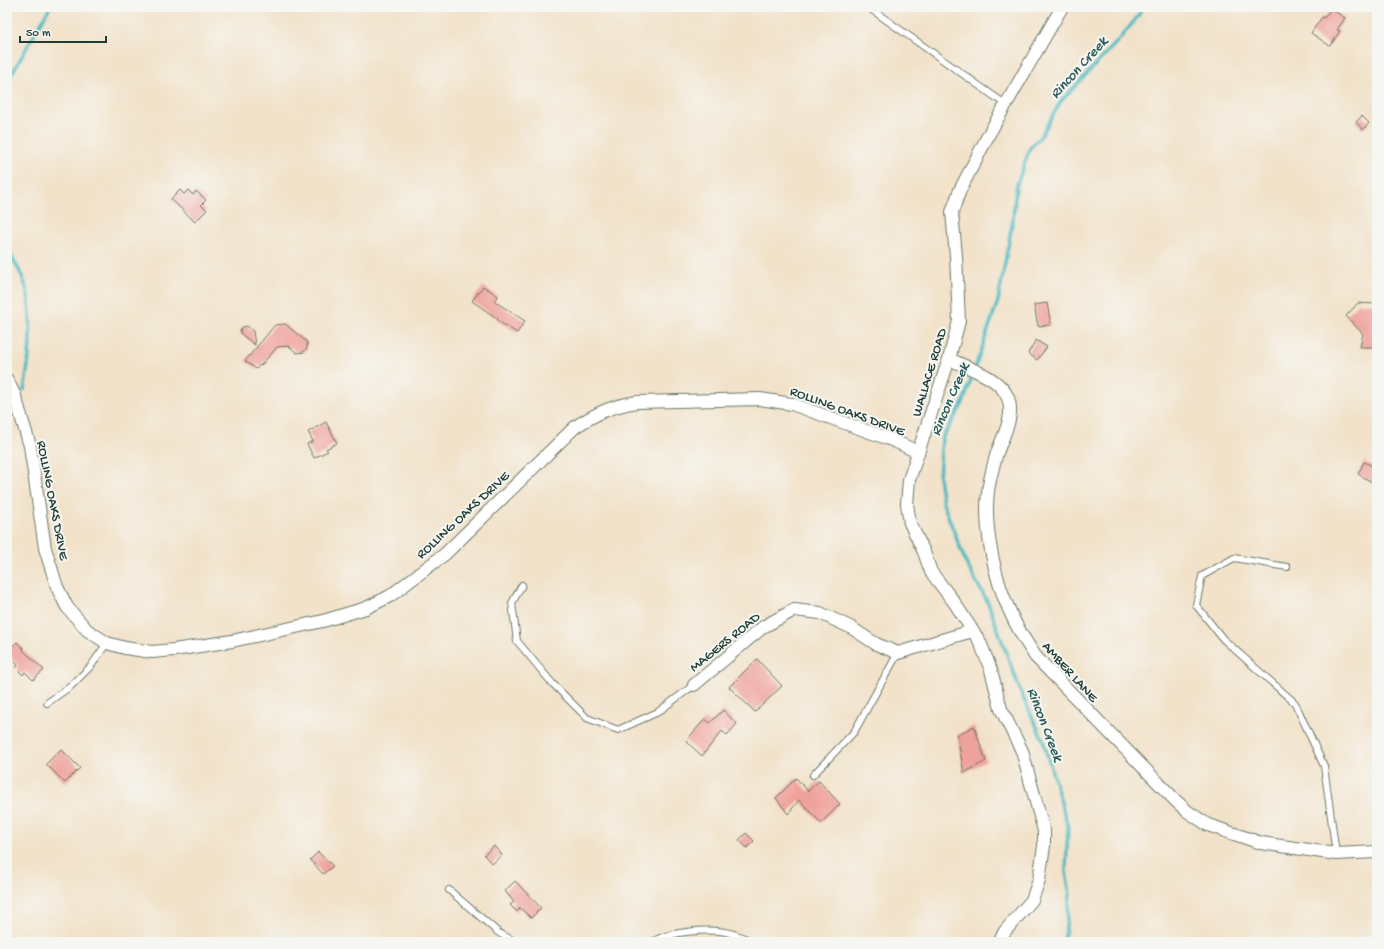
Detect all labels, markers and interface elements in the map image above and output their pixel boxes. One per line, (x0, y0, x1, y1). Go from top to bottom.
scale bar (20, 18, 106, 44)
text: 50 m (26, 27, 51, 41)
water label: Rincon Creek (1047, 33, 1113, 103)
street label: WALLACE ROAD (909, 326, 952, 419)
water label: Rincon Creek (927, 359, 975, 439)
street label: ROLLING OAKS DRIVE (787, 384, 908, 441)
street label: ROLLING OAKS DRIVE (32, 439, 72, 563)
street label: ROLLING OAKS DRIVE (414, 467, 515, 563)
street label: MAGERS ROAD (687, 609, 765, 677)
street label: AMBER LANE (1037, 639, 1102, 707)
water label: Rincon Creek (1022, 685, 1067, 765)

